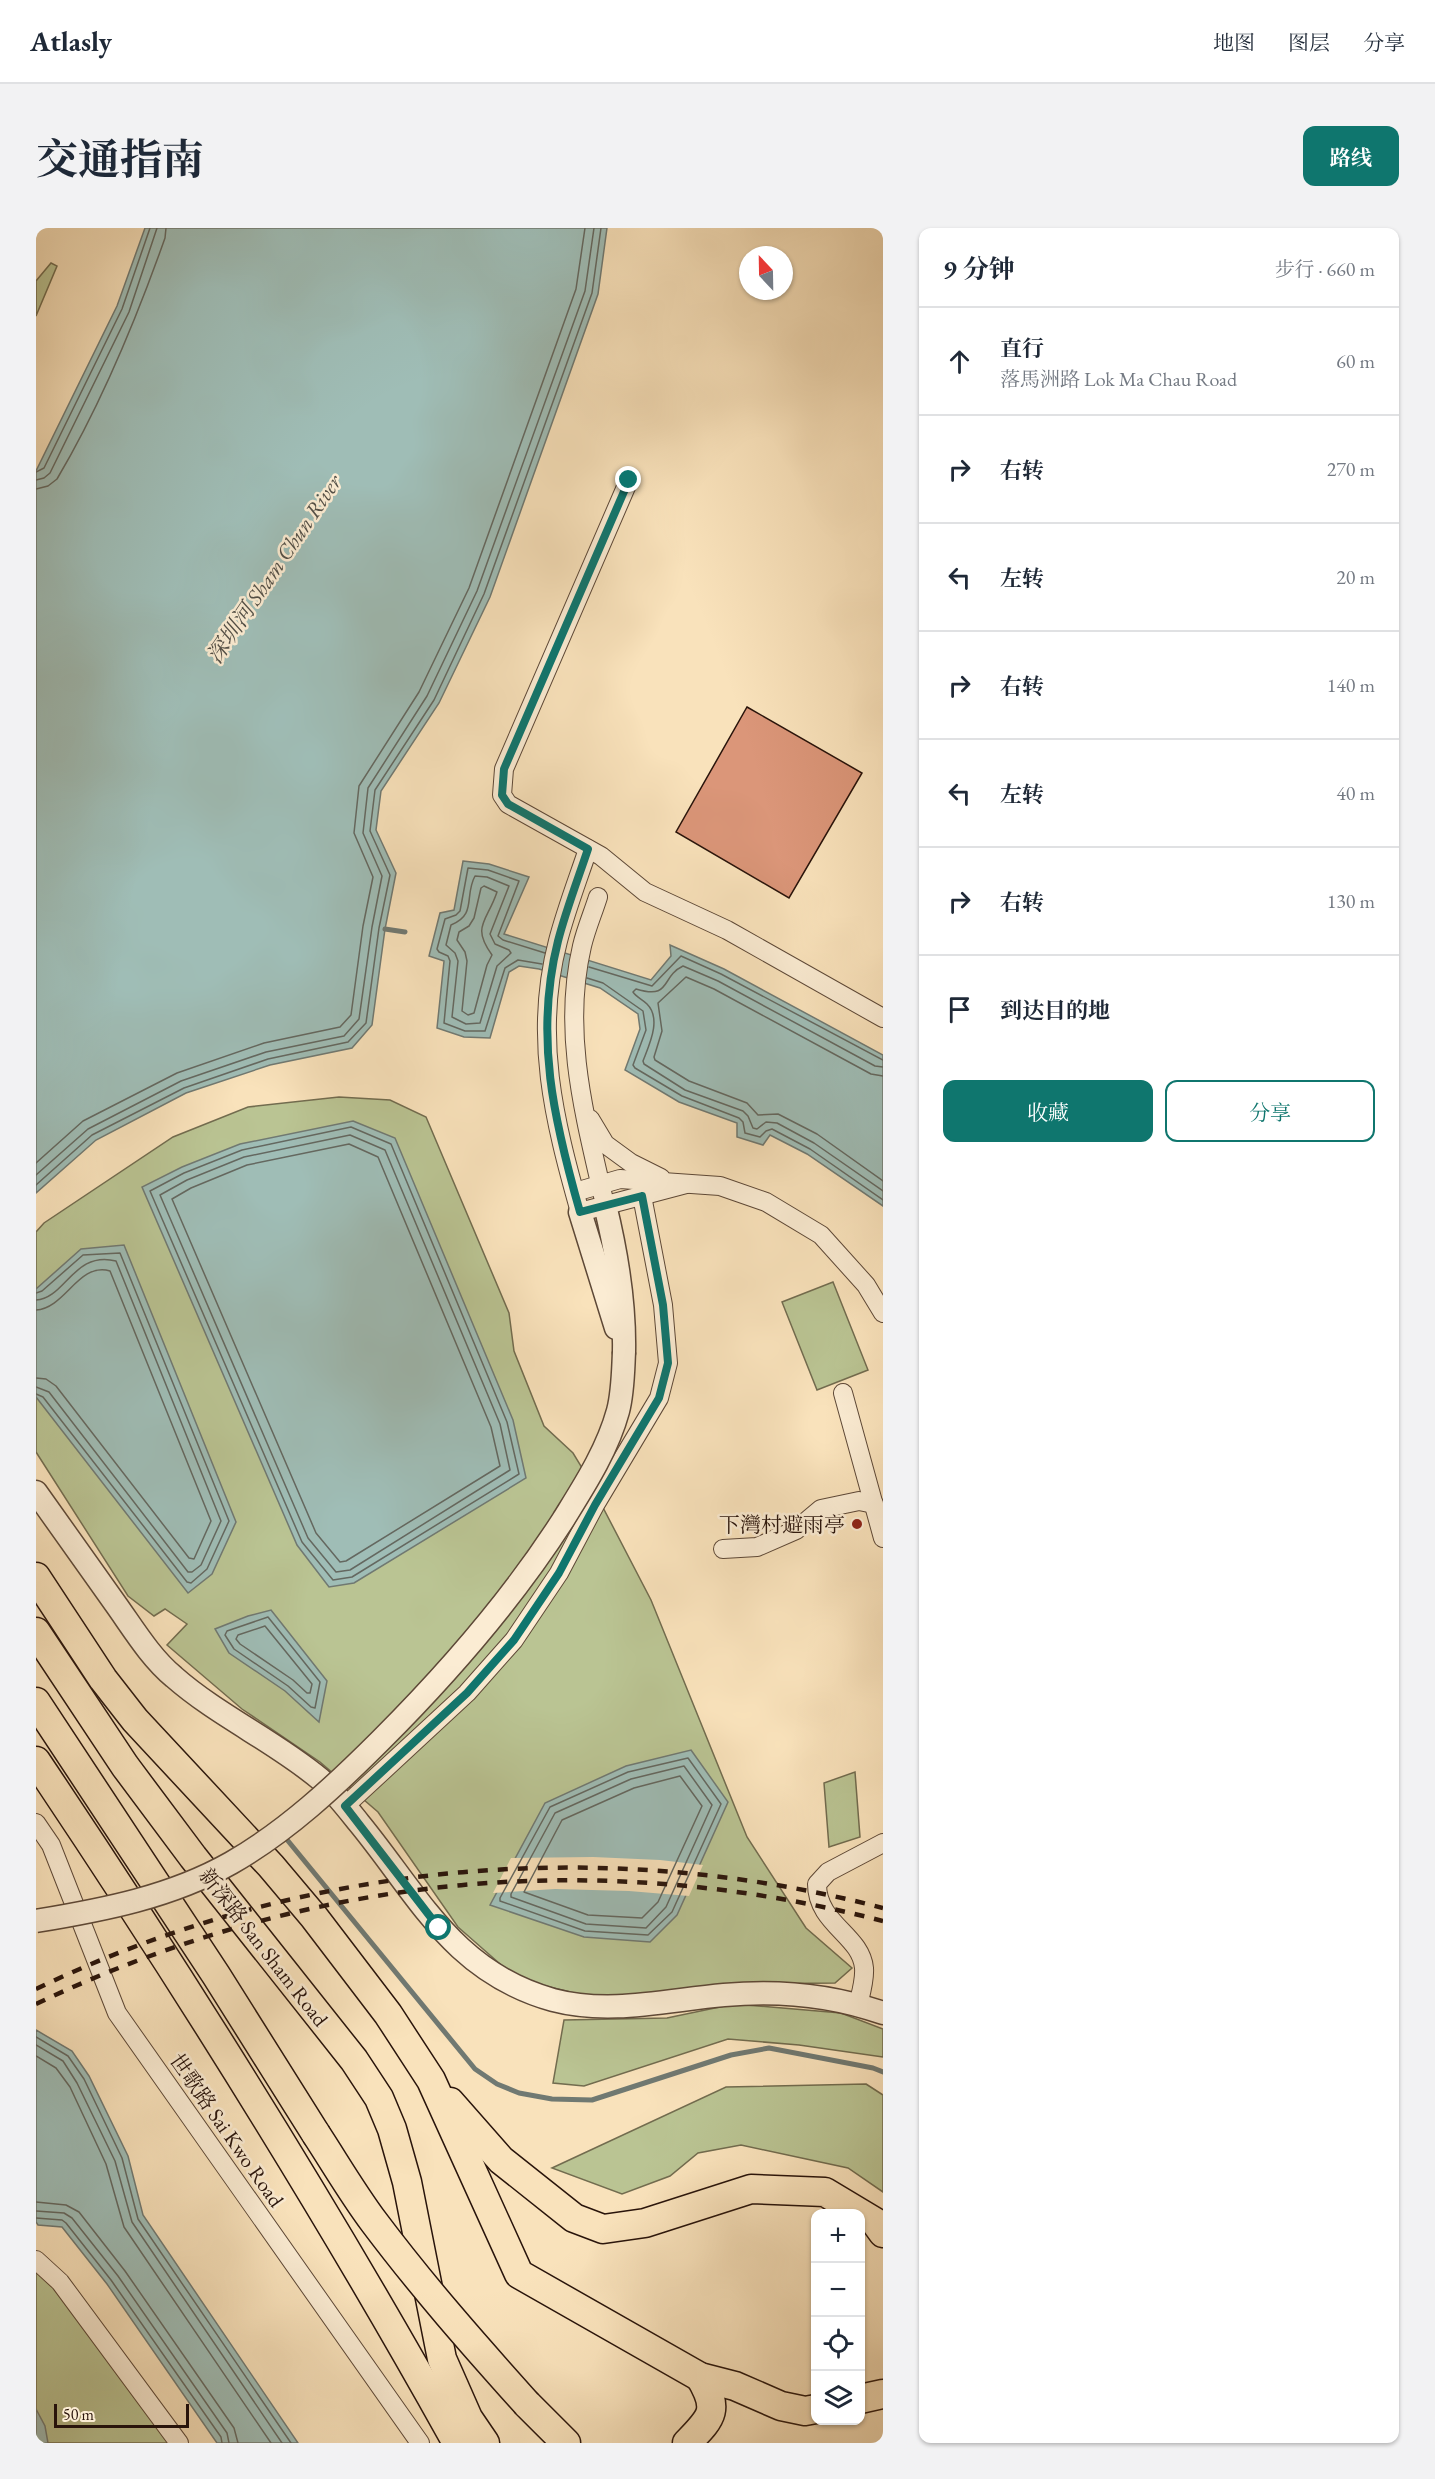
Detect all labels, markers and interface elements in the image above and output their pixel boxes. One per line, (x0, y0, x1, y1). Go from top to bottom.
text: Atlasly (30, 23, 112, 59)
text: 地图 (1213, 29, 1255, 56)
text: 图层 (1288, 29, 1330, 56)
text: 分享 (1363, 29, 1405, 56)
button: 路线 (1303, 126, 1399, 186)
text: 交通指南 (36, 132, 204, 187)
north arrow (739, 246, 793, 300)
text: 9 分钟 (943, 252, 1015, 286)
text: 步行 · 660 m (1275, 256, 1375, 282)
text: 直行 (1000, 334, 1044, 363)
icon: ahead (943, 345, 976, 378)
text: 60 m (1336, 348, 1375, 374)
text: 落馬洲路 Lok Ma Chau Road (1000, 366, 1237, 392)
icon: right (943, 453, 976, 486)
text: 右转 (1000, 456, 1044, 485)
text: 270 m (1327, 456, 1375, 482)
route end (615, 466, 641, 492)
water label: 深圳河 Sham Chun River (200, 468, 349, 669)
icon: left (943, 561, 976, 594)
text: 左转 (1000, 564, 1044, 593)
text: 20 m (1336, 564, 1375, 590)
icon: right (943, 669, 976, 702)
text: 右转 (1000, 672, 1044, 701)
text: 140 m (1327, 672, 1375, 698)
icon: left (943, 777, 976, 810)
text: 左转 (1000, 780, 1044, 809)
text: 40 m (1336, 780, 1375, 806)
icon: right (943, 885, 976, 918)
text: 右转 (1000, 888, 1044, 917)
text: 130 m (1327, 888, 1375, 914)
icon: arrive (943, 993, 976, 1026)
text: 到达目的地 (1000, 996, 1110, 1025)
button: 收藏 (943, 1080, 1153, 1142)
button: 分享 (1165, 1080, 1375, 1142)
place label: 下灣村避雨亭 (719, 1511, 845, 1538)
marker: 下灣村避雨亭 (850, 1517, 864, 1531)
street label: 新深路 San Sham Road (194, 1862, 335, 2032)
route start (425, 1914, 451, 1940)
street label: 世歌路 Sai Kwo Road (164, 2048, 290, 2212)
map controls (811, 2209, 865, 2425)
button: + (811, 2209, 865, 2263)
button: − (811, 2263, 865, 2317)
button: locate (811, 2317, 865, 2371)
button: layers (811, 2371, 865, 2425)
scale bar (54, 2401, 189, 2428)
text: 50 m (63, 2404, 94, 2425)

